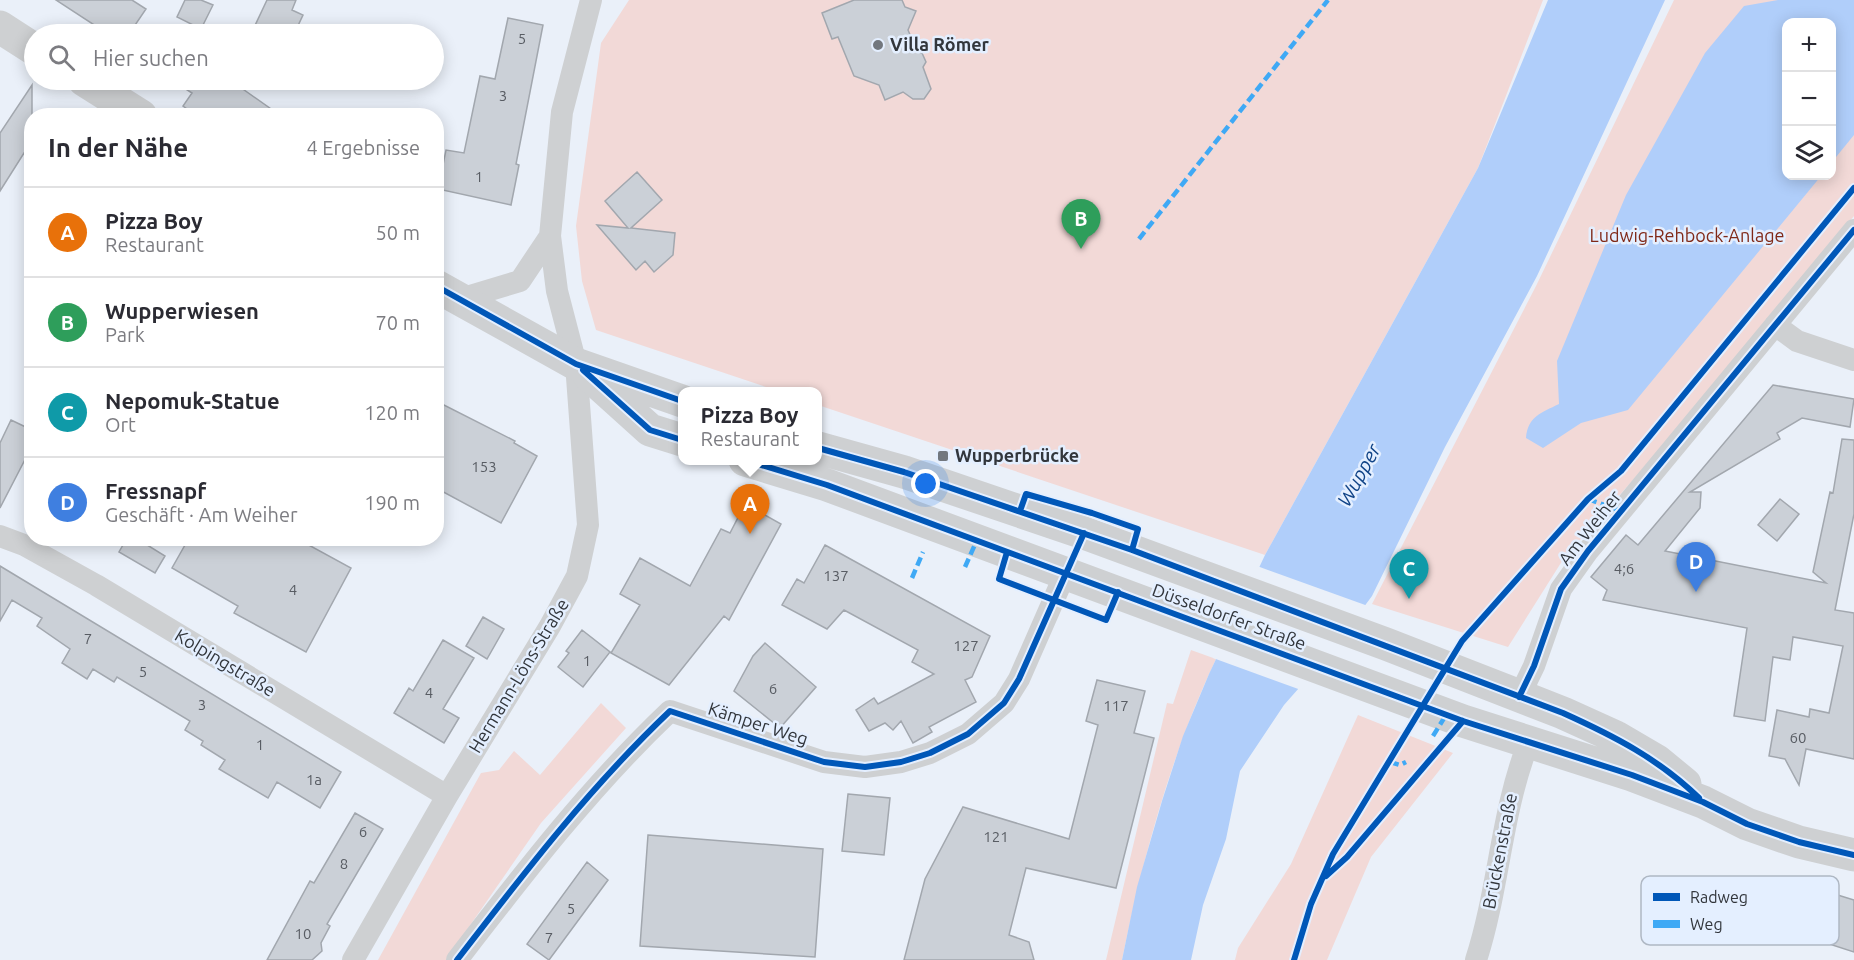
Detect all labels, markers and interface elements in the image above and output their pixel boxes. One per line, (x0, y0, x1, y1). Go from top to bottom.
map controls (1782, 18, 1836, 180)
button: + (1782, 18, 1836, 72)
search box (24, 24, 444, 90)
house number: 5 (518, 30, 526, 47)
place label: Villa Römer (890, 34, 990, 54)
marker: Villa Römer (871, 38, 885, 52)
icon: search (45, 41, 78, 74)
text: Hier suchen (93, 45, 209, 70)
button: − (1782, 72, 1836, 126)
house number: 3 (499, 87, 507, 104)
button: layers (1782, 126, 1836, 180)
text: In der Nähe (48, 133, 188, 162)
text: 4 Ergebnisse (306, 136, 420, 159)
house number: 1 (475, 168, 483, 185)
pin: B (1062, 200, 1100, 249)
text: Pizza Boy (105, 208, 203, 233)
text: A (60, 221, 75, 244)
text: 50 m (376, 221, 420, 244)
park label: Ludwig-Rehbock-Anlage (1590, 225, 1784, 245)
text: Restaurant (105, 233, 204, 256)
text: Wupperwiesen (105, 298, 259, 323)
text: B (61, 311, 74, 334)
text: 70 m (376, 311, 420, 334)
text: Park (105, 323, 145, 346)
popup (678, 387, 822, 465)
text: Nepomuk-Statue (105, 388, 280, 413)
text: C (61, 401, 74, 424)
text: 120 m (364, 401, 420, 424)
text: Pizza Boy (701, 402, 798, 427)
text: Ort (105, 413, 136, 436)
text: Restaurant (701, 427, 799, 450)
water label: Wupper (1332, 438, 1386, 510)
place label: Wupperbrücke (955, 445, 1079, 465)
marker: Wupperbrücke (936, 449, 950, 463)
house number: 153 (471, 458, 497, 475)
your location (911, 469, 940, 498)
text: Fressnapf (105, 478, 206, 503)
pin: A (730, 484, 770, 534)
street label: Am Weiher (1554, 486, 1625, 569)
text: D (60, 491, 75, 514)
text: 190 m (364, 491, 420, 514)
text: Geschäft · Am Weiher (105, 503, 298, 526)
pin: D (1676, 542, 1716, 592)
pin: C (1390, 550, 1428, 599)
house number: 4;6 (1614, 560, 1634, 577)
house number: 137 (823, 567, 849, 584)
street label: Düsseldorfer Straße (1150, 579, 1309, 653)
house number: 4 (289, 581, 297, 598)
street label: Hermann-Löns-Straße (464, 595, 572, 756)
street label: Kolpingstraße (172, 624, 279, 700)
house number: 7 (84, 630, 92, 647)
house number: 127 (953, 637, 979, 654)
house number: 1 (583, 652, 591, 669)
house number: 5 (139, 663, 147, 680)
house number: 6 (769, 680, 777, 697)
house number: 4 (425, 684, 433, 701)
house number: 3 (198, 696, 206, 713)
street label: Kämper Weg (706, 697, 811, 749)
house number: 117 (1103, 697, 1129, 714)
house number: 60 (1790, 729, 1806, 746)
house number: 1 (256, 736, 264, 753)
house number: 1a (306, 771, 322, 788)
street label: Brückenstraße (1478, 791, 1520, 910)
house number: 6 (359, 823, 367, 840)
house number: 121 (983, 828, 1009, 845)
house number: 8 (340, 855, 348, 872)
legend (1641, 876, 1839, 945)
text: Radweg (1690, 888, 1748, 906)
house number: 5 (567, 900, 575, 917)
text: Weg (1690, 915, 1723, 933)
house number: 10 (295, 925, 311, 942)
house number: 7 (545, 929, 553, 946)

